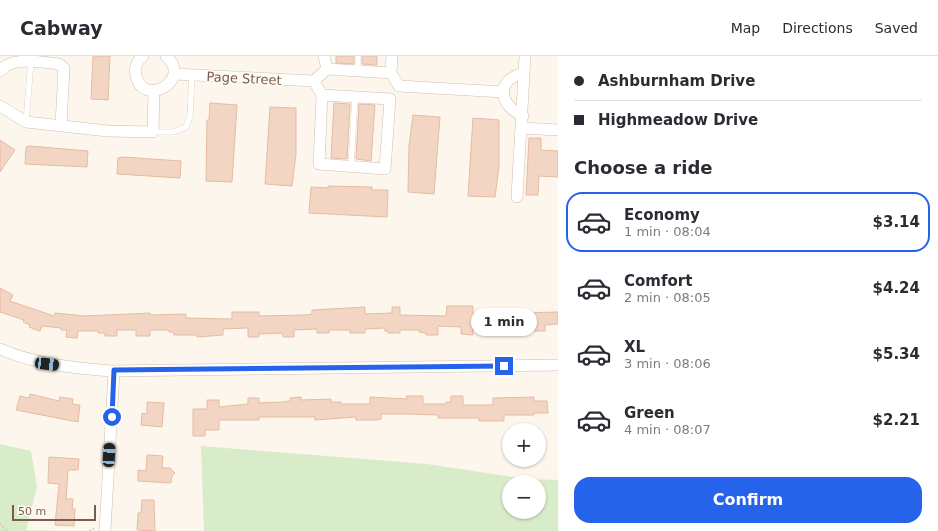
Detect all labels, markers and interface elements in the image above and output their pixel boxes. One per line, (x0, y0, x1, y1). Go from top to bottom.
text: Cabway (20, 17, 103, 39)
text: Map (731, 20, 760, 36)
text: Directions (782, 20, 853, 36)
text: Saved (875, 20, 918, 36)
street label: Page Street (206, 69, 282, 88)
text: Ashburnham Drive (598, 72, 755, 90)
text: Highmeadow Drive (598, 111, 758, 129)
text: Choose a ride (574, 157, 713, 178)
icon: car (576, 204, 612, 240)
text: Economy (624, 206, 700, 224)
text: $3.14 (873, 213, 920, 231)
text: 1 min · 08:04 (624, 224, 711, 239)
icon: car (576, 270, 612, 306)
text: Comfort (624, 272, 692, 290)
text: $4.24 (873, 279, 920, 297)
text: 2 min · 08:05 (624, 290, 711, 305)
callout: 1 min (471, 308, 537, 336)
text: 1 min (484, 314, 524, 329)
icon: car (576, 336, 612, 372)
text: XL (624, 338, 645, 356)
text: $5.34 (873, 345, 920, 363)
text: 3 min · 08:06 (624, 356, 711, 371)
car (34, 357, 60, 371)
route end (495, 357, 513, 375)
icon: car (576, 402, 612, 438)
text: Green (624, 404, 675, 422)
route start (103, 408, 121, 426)
text: $2.21 (873, 411, 920, 429)
text: 4 min · 08:07 (624, 422, 711, 437)
map controls (502, 423, 546, 519)
button: + (502, 423, 546, 467)
car (102, 443, 116, 467)
button: − (502, 475, 546, 519)
button: Confirm (574, 477, 922, 523)
scale bar (12, 503, 96, 522)
text: 50 m (18, 505, 46, 518)

